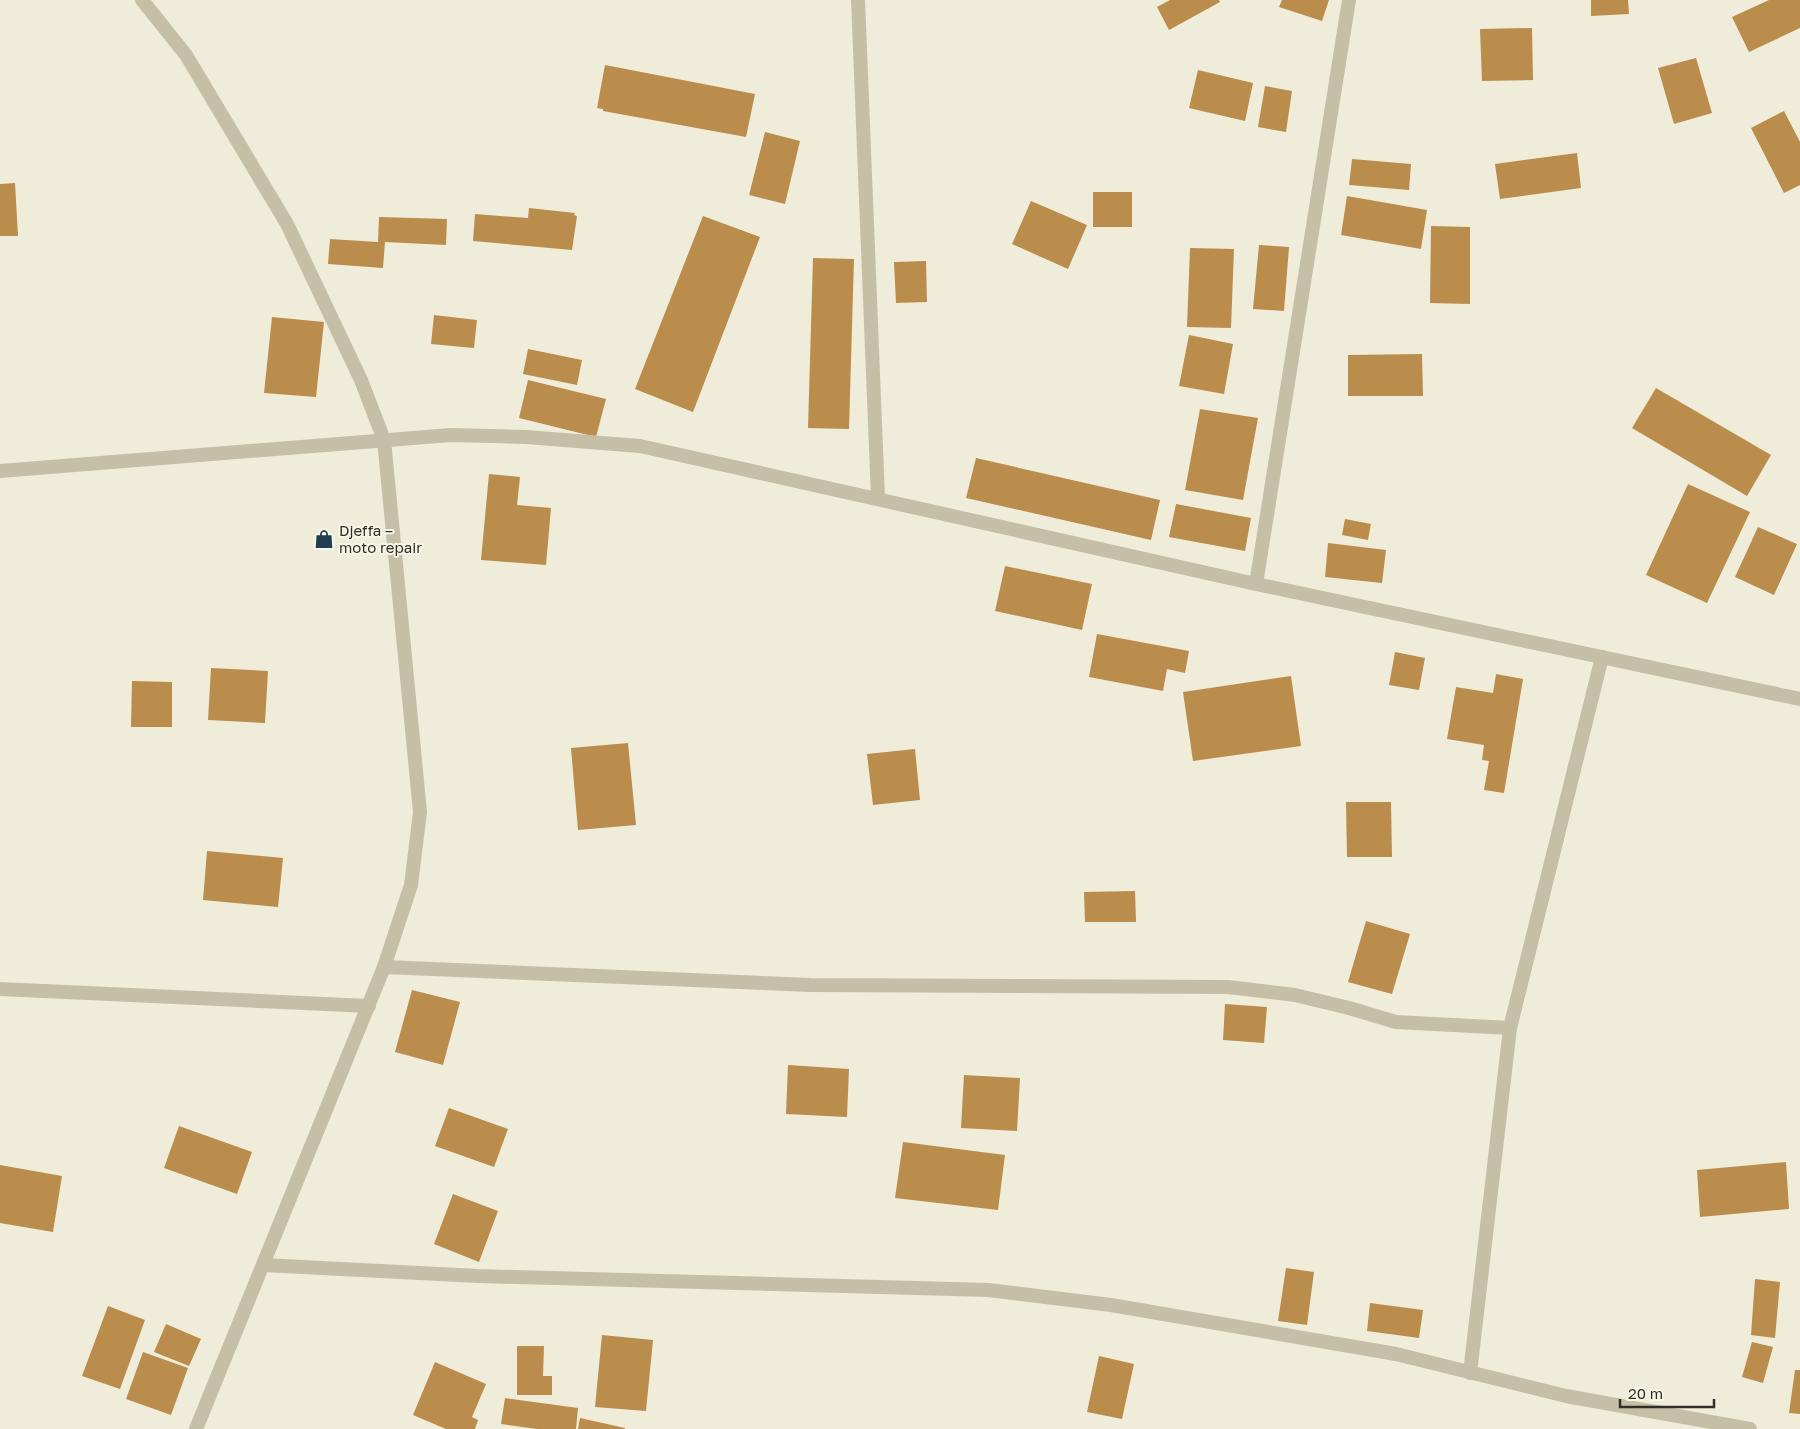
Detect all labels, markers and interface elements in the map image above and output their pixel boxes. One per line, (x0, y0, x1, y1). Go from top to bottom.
place label: Djeffa – moto repair (339, 521, 422, 556)
shop icon: Djeffa – moto repair (313, 528, 335, 550)
scale bar (1620, 1376, 1714, 1408)
text: 20 m (1628, 1384, 1663, 1402)

